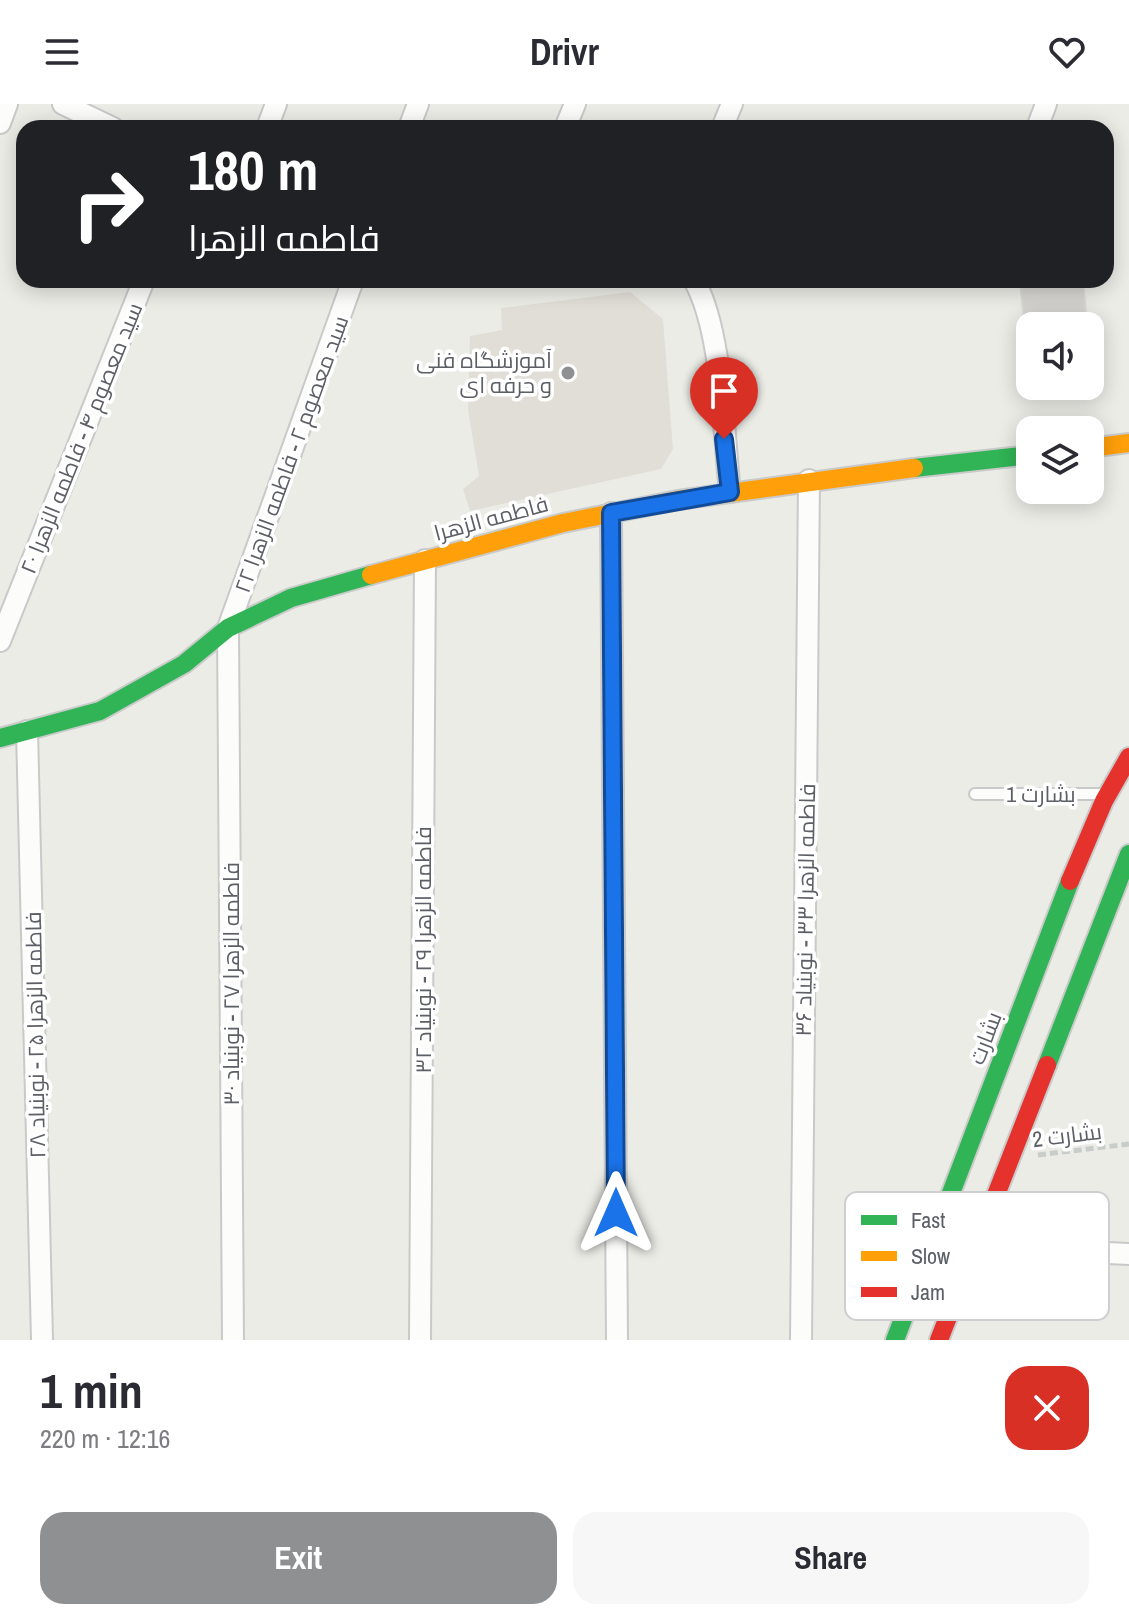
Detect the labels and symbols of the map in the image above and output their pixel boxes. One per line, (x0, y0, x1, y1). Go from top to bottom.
street label: سید معصوم ۴ - فاطمه الزهرا ۲۰ (13, 298, 150, 578)
street label: سید معصوم ۲ - فاطمه الزهرا ۲۲ (227, 311, 356, 597)
place label: آموزشگاه فنی و حرفه ای (416, 345, 552, 400)
pin (690, 357, 758, 439)
marker: آموزشگاه فنی و حرفه ای (559, 364, 577, 382)
street label: فاطمه الزهرا (430, 488, 552, 548)
street label: بشارت 1 (1006, 779, 1076, 809)
street label: فاطمه الزهرا ۳۳ - نوبنیاد ۳۶ (788, 783, 822, 1037)
street label: فاطمه الزهرا ۲۹ - نوبنیاد ۳۲ (408, 826, 438, 1074)
street label: فاطمه الزهرا ۲۷ - نوبنیاد ۳۰ (216, 862, 246, 1106)
street label: فاطمه الزهرا ۲۵ - نوبنیاد ۲۸ (18, 911, 52, 1159)
street label: بشارت (961, 1007, 1009, 1069)
street label: بشارت 2 (1031, 1116, 1103, 1154)
position arrow (574, 1171, 658, 1255)
legend (845, 1192, 1109, 1320)
text: Fast (911, 1205, 945, 1235)
text: Slow (911, 1241, 950, 1271)
text: Jam (911, 1277, 945, 1307)

